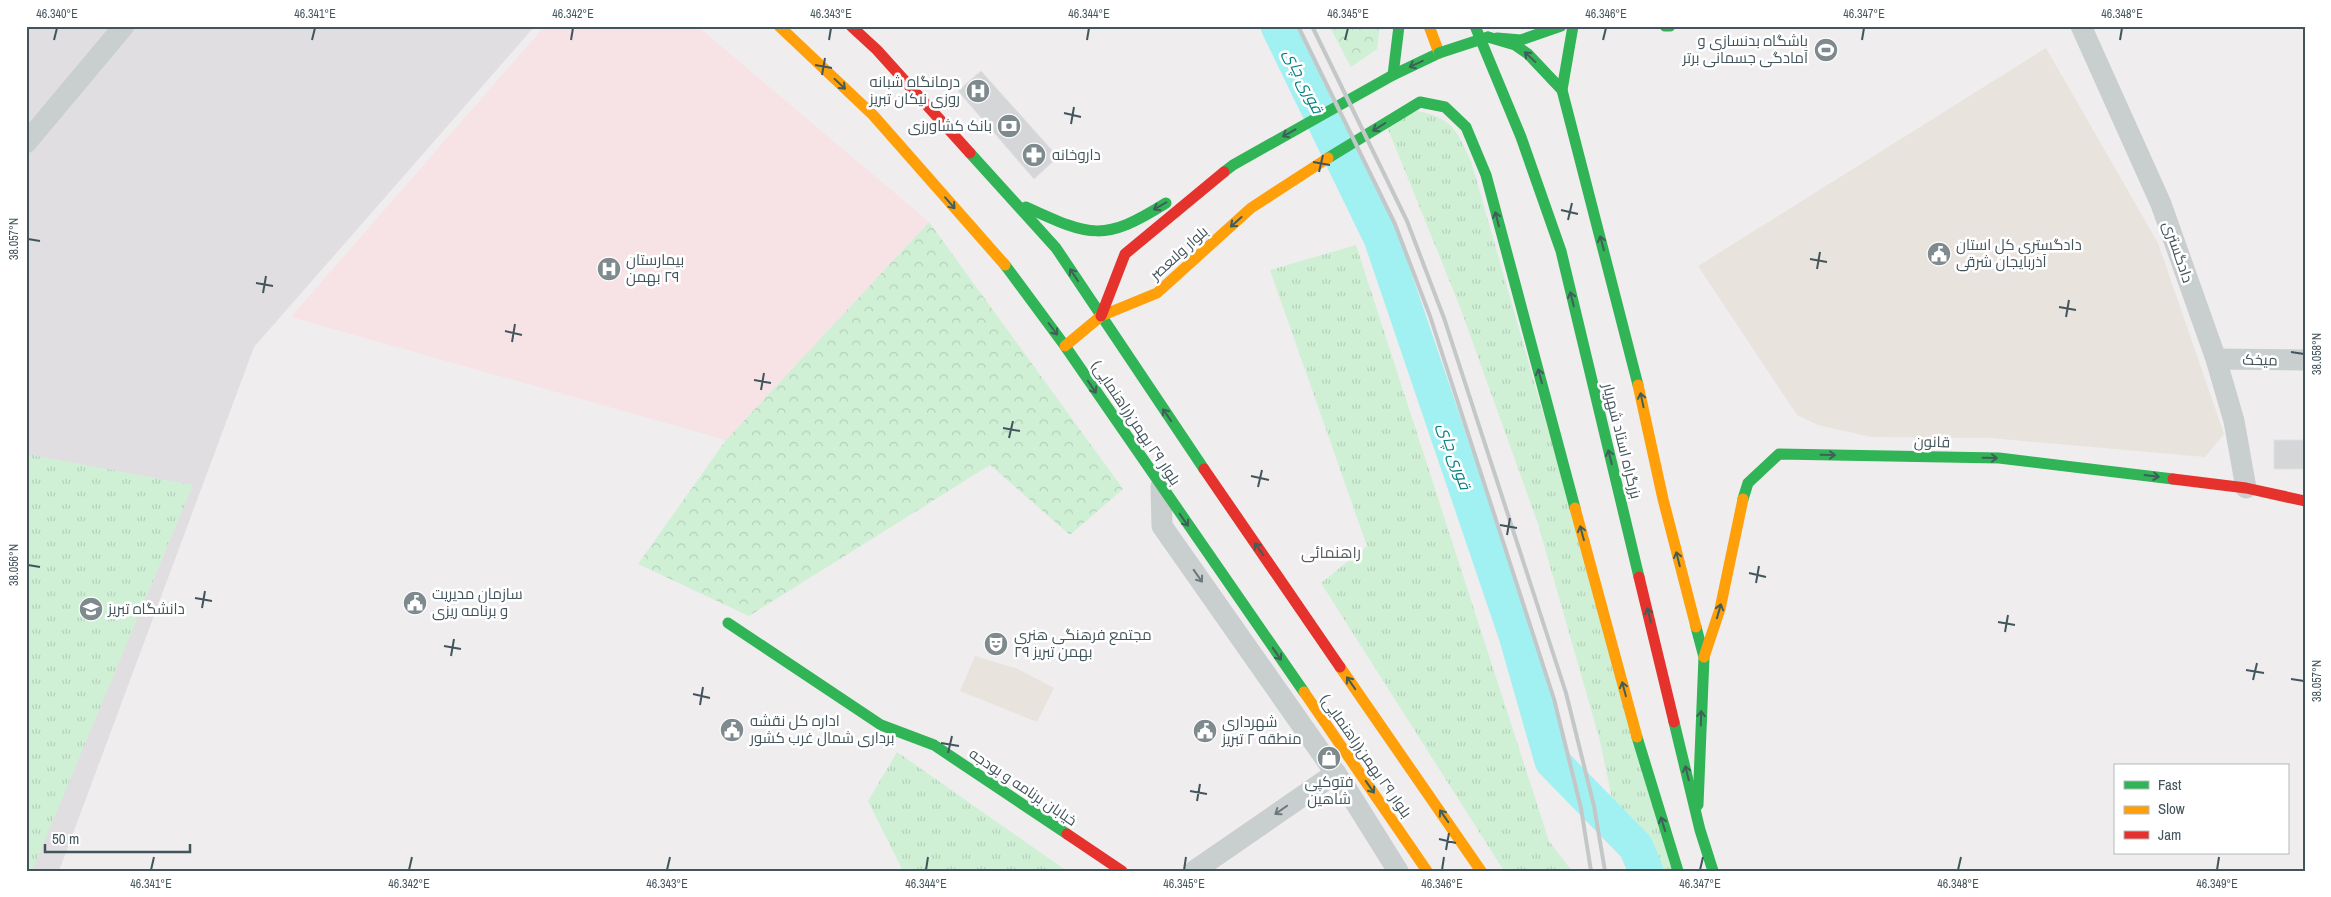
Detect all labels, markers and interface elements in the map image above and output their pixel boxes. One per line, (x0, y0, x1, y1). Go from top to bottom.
text: 46.340°E (36, 6, 78, 22)
text: 46.341°E (294, 6, 336, 22)
text: 46.342°E (552, 6, 594, 22)
text: 46.343°E (810, 6, 852, 22)
text: 46.344°E (1068, 6, 1110, 22)
text: 46.345°E (1327, 6, 1369, 22)
text: 46.346°E (1585, 6, 1627, 22)
text: 46.347°E (1843, 6, 1885, 22)
text: 46.348°E (2101, 6, 2143, 22)
place label: باشگاه بدنسازی و آمادگی جسمانی برتر (1681, 30, 1808, 68)
sports icon: باشگاه بدنسازی و آمادگی جسمانی برتر (1813, 37, 1839, 63)
water label: قوری چای (1279, 45, 1330, 118)
one-way arrow (1523, 51, 1536, 63)
one-way arrow (1409, 59, 1424, 69)
place label: درمانگاه شبانه روزی نیکان تبریز (869, 71, 960, 109)
one-way arrow (834, 78, 846, 90)
hospital icon: درمانگاه شبانه روزی نیکان تبریز (965, 78, 991, 104)
bank icon: بانک کشاورزی (996, 113, 1022, 139)
place label: بانک کشاورزی (908, 115, 992, 136)
one-way arrow (1372, 123, 1386, 133)
one-way arrow (1283, 128, 1297, 138)
pharmacy icon: داروخانه (1021, 142, 1047, 168)
place label: داروخانه (1052, 144, 1101, 165)
one-way arrow (945, 197, 956, 210)
one-way arrow (1153, 202, 1168, 212)
one-way arrow (1492, 211, 1502, 227)
one-way arrow (1229, 217, 1242, 228)
text: 38.057°N (6, 218, 22, 260)
street label: دادگستری (2158, 218, 2199, 285)
street label: بلوار ولىعصر (1144, 221, 1212, 285)
place label: دادگستری کل استان آذربایجان شرقی (1956, 234, 2082, 272)
one-way arrow (1597, 235, 1607, 251)
public building icon: دادگستری کل استان آذربایجان شرقی (1926, 241, 1952, 267)
place label: بیمارستان ٢٩ بهمن (626, 249, 684, 287)
hospital icon: بیمارستان ٢٩ بهمن (596, 256, 622, 282)
one-way arrow (1069, 268, 1079, 282)
one-way arrow (1567, 292, 1577, 308)
one-way arrow (1047, 322, 1058, 335)
text: 38.058°N (2309, 333, 2325, 375)
street label: میخک (2242, 349, 2278, 370)
street label: بلوار ٢٩ بهمن(راهنمایی) (1087, 356, 1186, 489)
one-way arrow (1534, 368, 1544, 384)
one-way arrow (1087, 379, 1097, 393)
street label: بزرگراه استاد شهریار (1598, 380, 1647, 501)
one-way arrow (1636, 393, 1646, 409)
one-way arrow (1161, 408, 1172, 422)
water label: قوری چای (1433, 420, 1477, 493)
street label: قانون (1914, 431, 1950, 452)
one-way arrow (1605, 450, 1615, 466)
one-way arrow (1820, 450, 1836, 460)
one-way arrow (1982, 453, 1998, 463)
one-way arrow (2144, 471, 2160, 481)
one-way arrow (1179, 513, 1189, 527)
one-way arrow (1577, 525, 1586, 541)
district label: راهنمائی (1301, 541, 1361, 563)
one-way arrow (1254, 542, 1264, 556)
text: 38.056°N (6, 544, 22, 586)
one-way arrow (1673, 551, 1682, 567)
one-way arrow (1193, 569, 1203, 583)
place label: سازمان مدیریت و برنامه ریزی (432, 583, 523, 621)
public building icon: سازمان مدیریت و برنامه ریزی (402, 590, 428, 616)
school or university icon: دانشگاه تبریز (78, 596, 104, 622)
place label: دانشگاه تبریز (107, 598, 185, 619)
one-way arrow (1714, 604, 1724, 620)
one-way arrow (1643, 608, 1653, 624)
place label: مجتمع فرهنگی هنری ۲۹ بهمن تبریز (1014, 624, 1152, 662)
theatre icon: مجتمع فرهنگی هنری ۲۹ بهمن تبریز (983, 631, 1009, 657)
one-way arrow (1272, 647, 1282, 661)
text: 38.057°N (2309, 660, 2325, 702)
one-way arrow (1346, 676, 1356, 690)
one-way arrow (1619, 682, 1628, 698)
street label: بلوار ٢٩ بهمن(راهنمایی) (1316, 690, 1417, 822)
place label: اداره کل نقشه برداری شمال غرب کشور (749, 710, 895, 748)
one-way arrow (1697, 710, 1706, 726)
place label: شهرداری منطقه ۲ تبریز (1221, 711, 1302, 749)
public building icon: اداره کل نقشه برداری شمال غرب کشور (719, 717, 745, 743)
public building icon: شهرداری منطقه ۲ تبریز (1192, 718, 1218, 744)
street label: خیابان برنامه و بودجه (965, 743, 1081, 831)
shop icon: فتوکپی شاهین (1316, 745, 1342, 771)
legend (2114, 764, 2288, 854)
one-way arrow (1681, 766, 1691, 782)
place label: فتوکپی شاهین (1304, 771, 1354, 809)
text: Fast (2158, 774, 2182, 795)
one-way arrow (1365, 780, 1375, 794)
text: Slow (2158, 798, 2185, 819)
one-way arrow (1275, 805, 1289, 815)
one-way arrow (1439, 809, 1449, 823)
one-way arrow (1658, 816, 1668, 832)
scale bar (45, 822, 190, 854)
text: Jam (2158, 824, 2181, 845)
text: 50 m (52, 828, 79, 849)
text: 46.341°E (130, 876, 172, 892)
text: 46.342°E (388, 876, 430, 892)
text: 46.343°E (646, 876, 688, 892)
text: 46.344°E (905, 876, 947, 892)
text: 46.345°E (1163, 876, 1205, 892)
text: 46.346°E (1421, 876, 1463, 892)
text: 46.347°E (1679, 876, 1721, 892)
text: 46.348°E (1937, 876, 1979, 892)
text: 46.349°E (2196, 876, 2238, 892)

